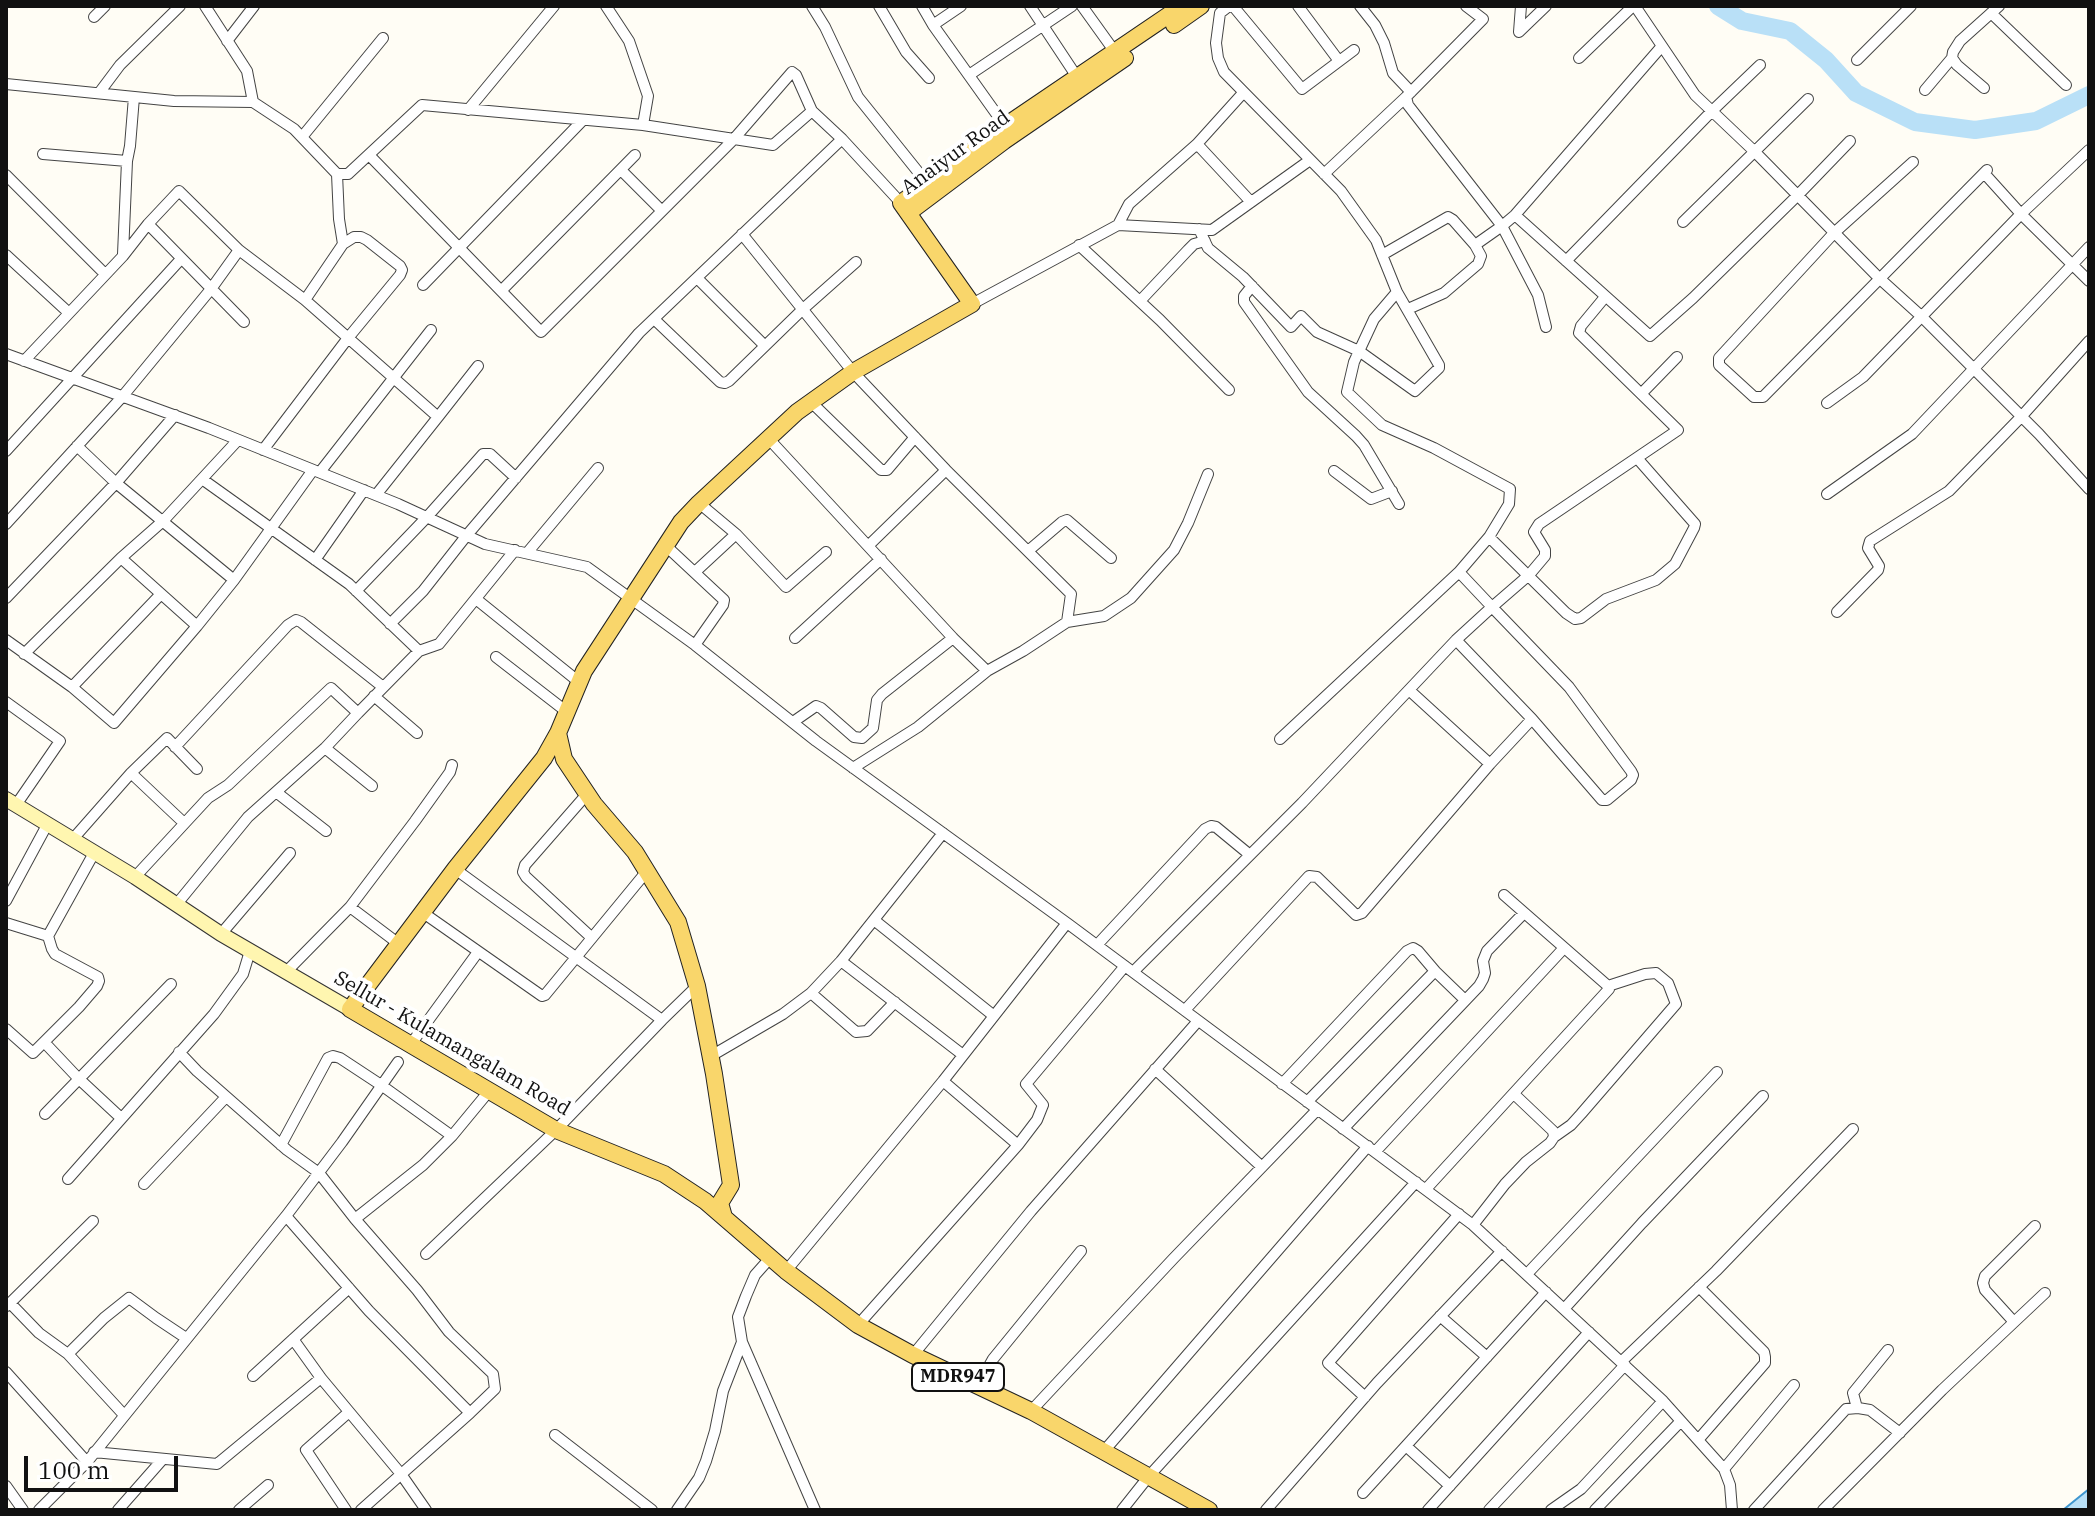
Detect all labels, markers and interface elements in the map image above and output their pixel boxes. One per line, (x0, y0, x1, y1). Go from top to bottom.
street label: Anaiyur Road (897, 106, 1015, 200)
street label: Sellur - Kulamangalam Road (330, 966, 574, 1122)
road number: MDR947 (912, 1363, 1004, 1391)
scale bar (28, 1440, 182, 1490)
text: 100 m (38, 1454, 110, 1486)

